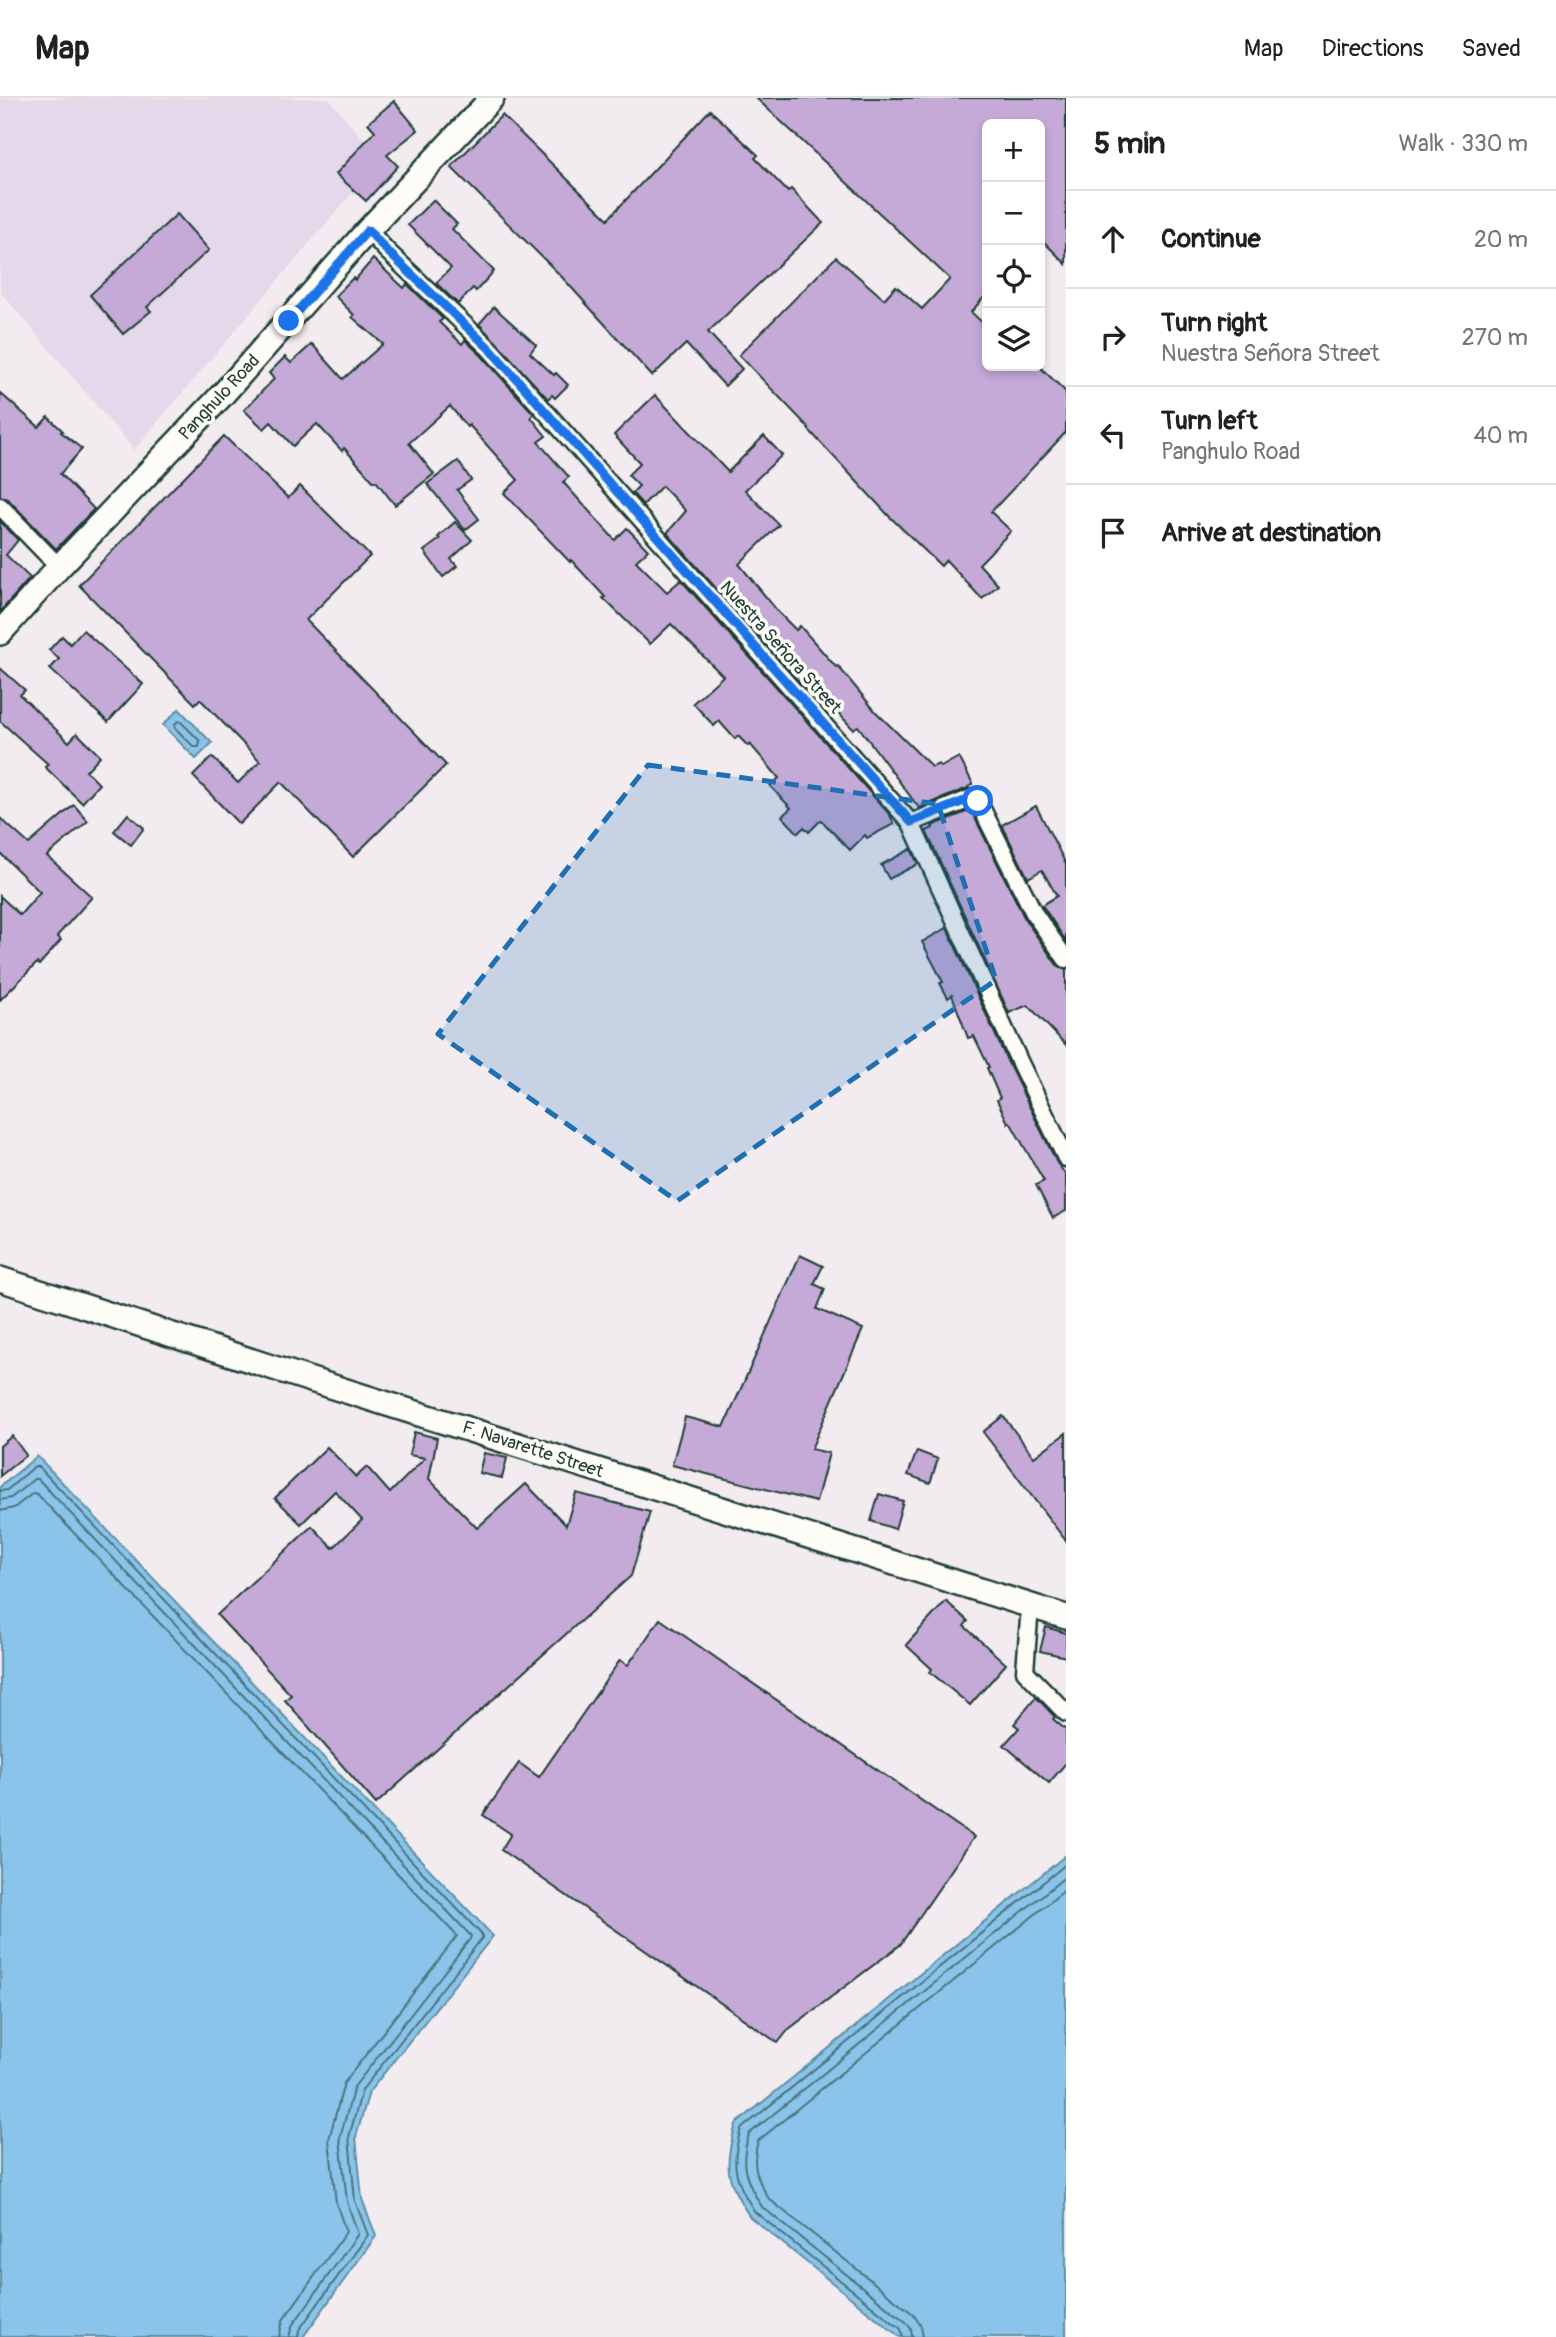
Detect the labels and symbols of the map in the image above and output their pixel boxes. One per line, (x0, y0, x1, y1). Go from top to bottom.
route end (273, 305, 304, 336)
street label: Panghulo Road (174, 350, 265, 445)
street label: Nuestra Señora Street (715, 576, 847, 719)
route start (962, 785, 993, 816)
street label: F. Navarette Street (460, 1416, 607, 1483)

